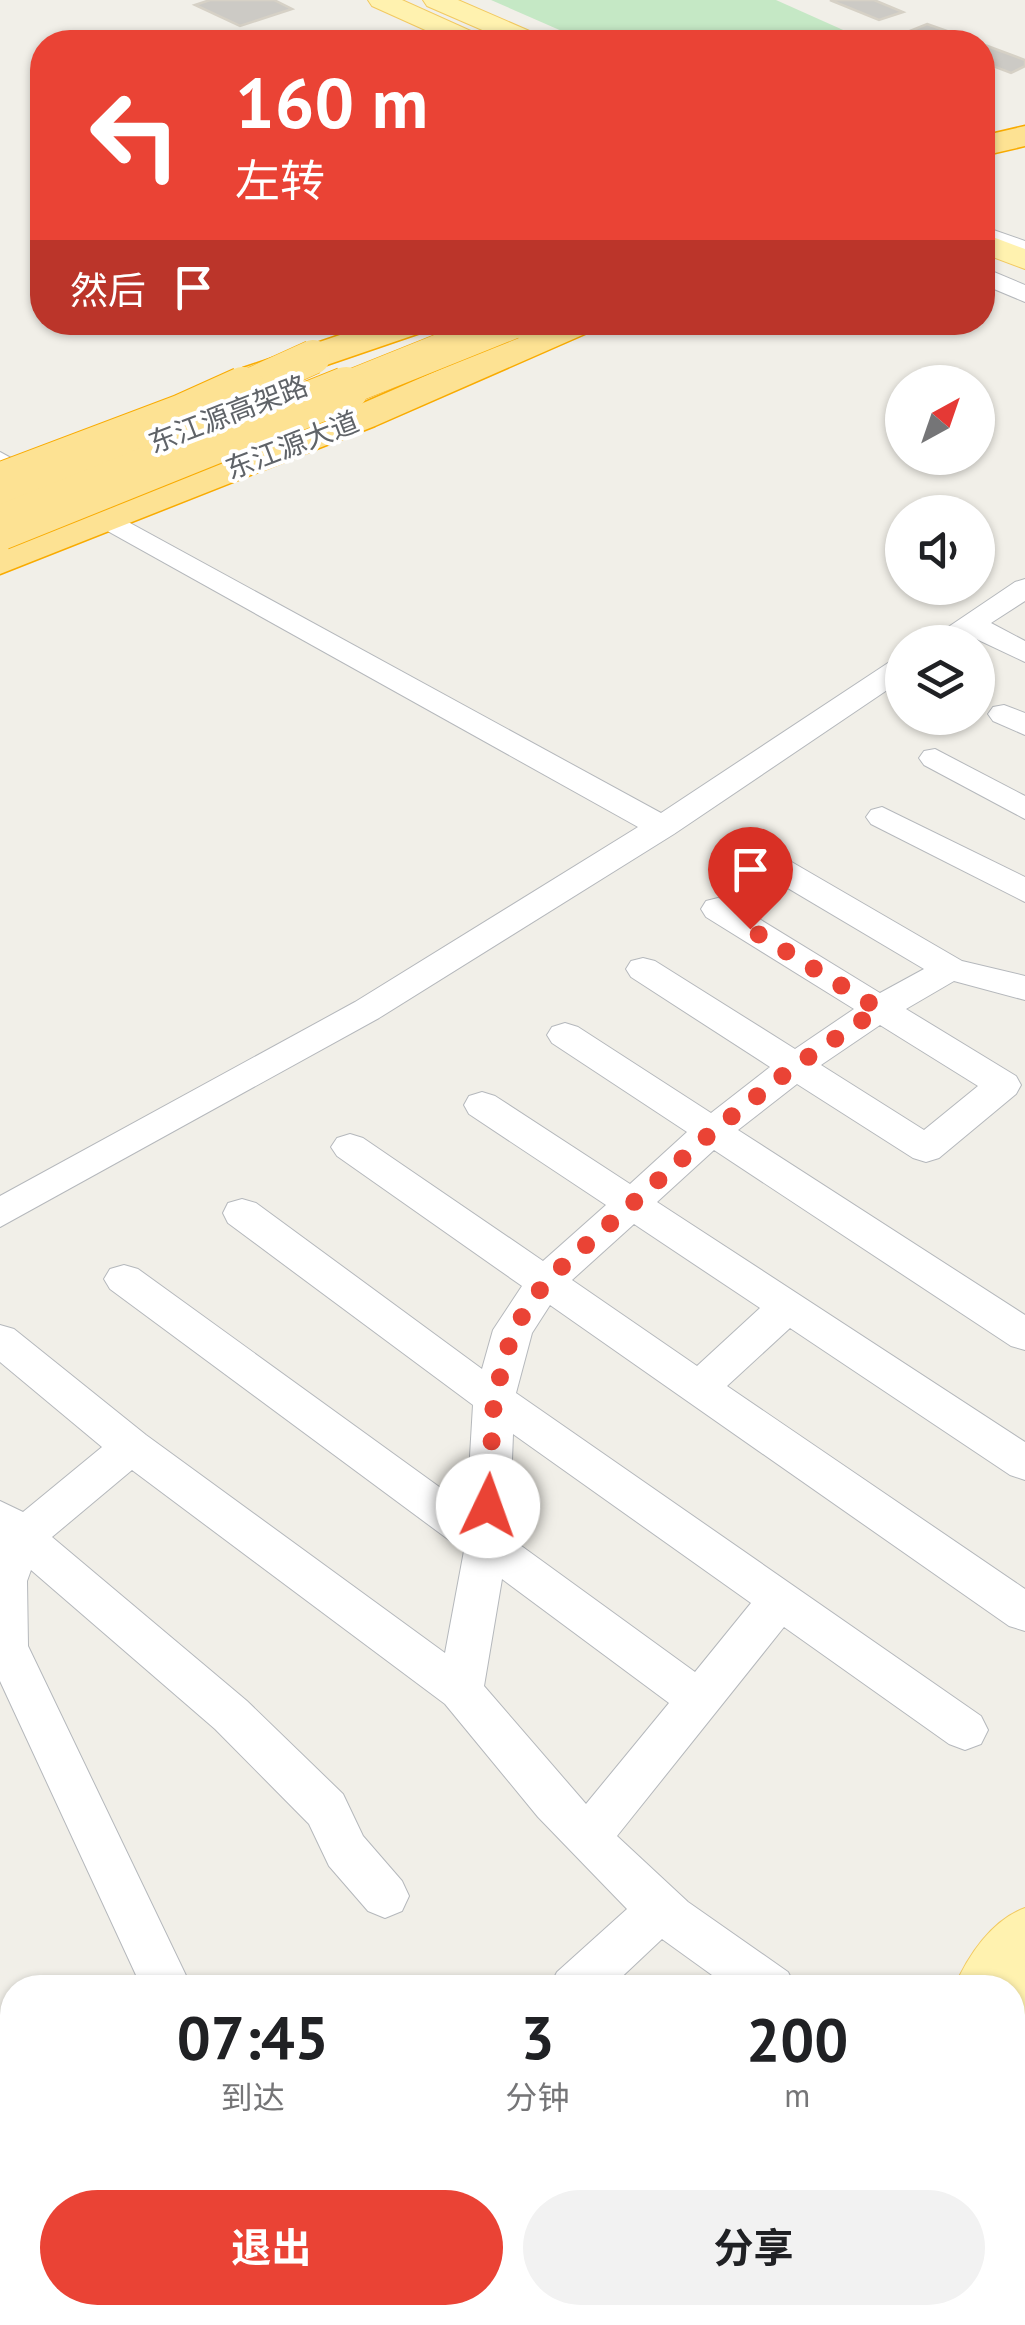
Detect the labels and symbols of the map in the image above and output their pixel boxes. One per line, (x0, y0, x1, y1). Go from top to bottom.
north arrow (885, 365, 995, 475)
street label: 东江源高架路 (143, 366, 313, 461)
street label: 东江源大道 (220, 402, 364, 487)
pin (708, 827, 793, 930)
position arrow (436, 1454, 540, 1558)

